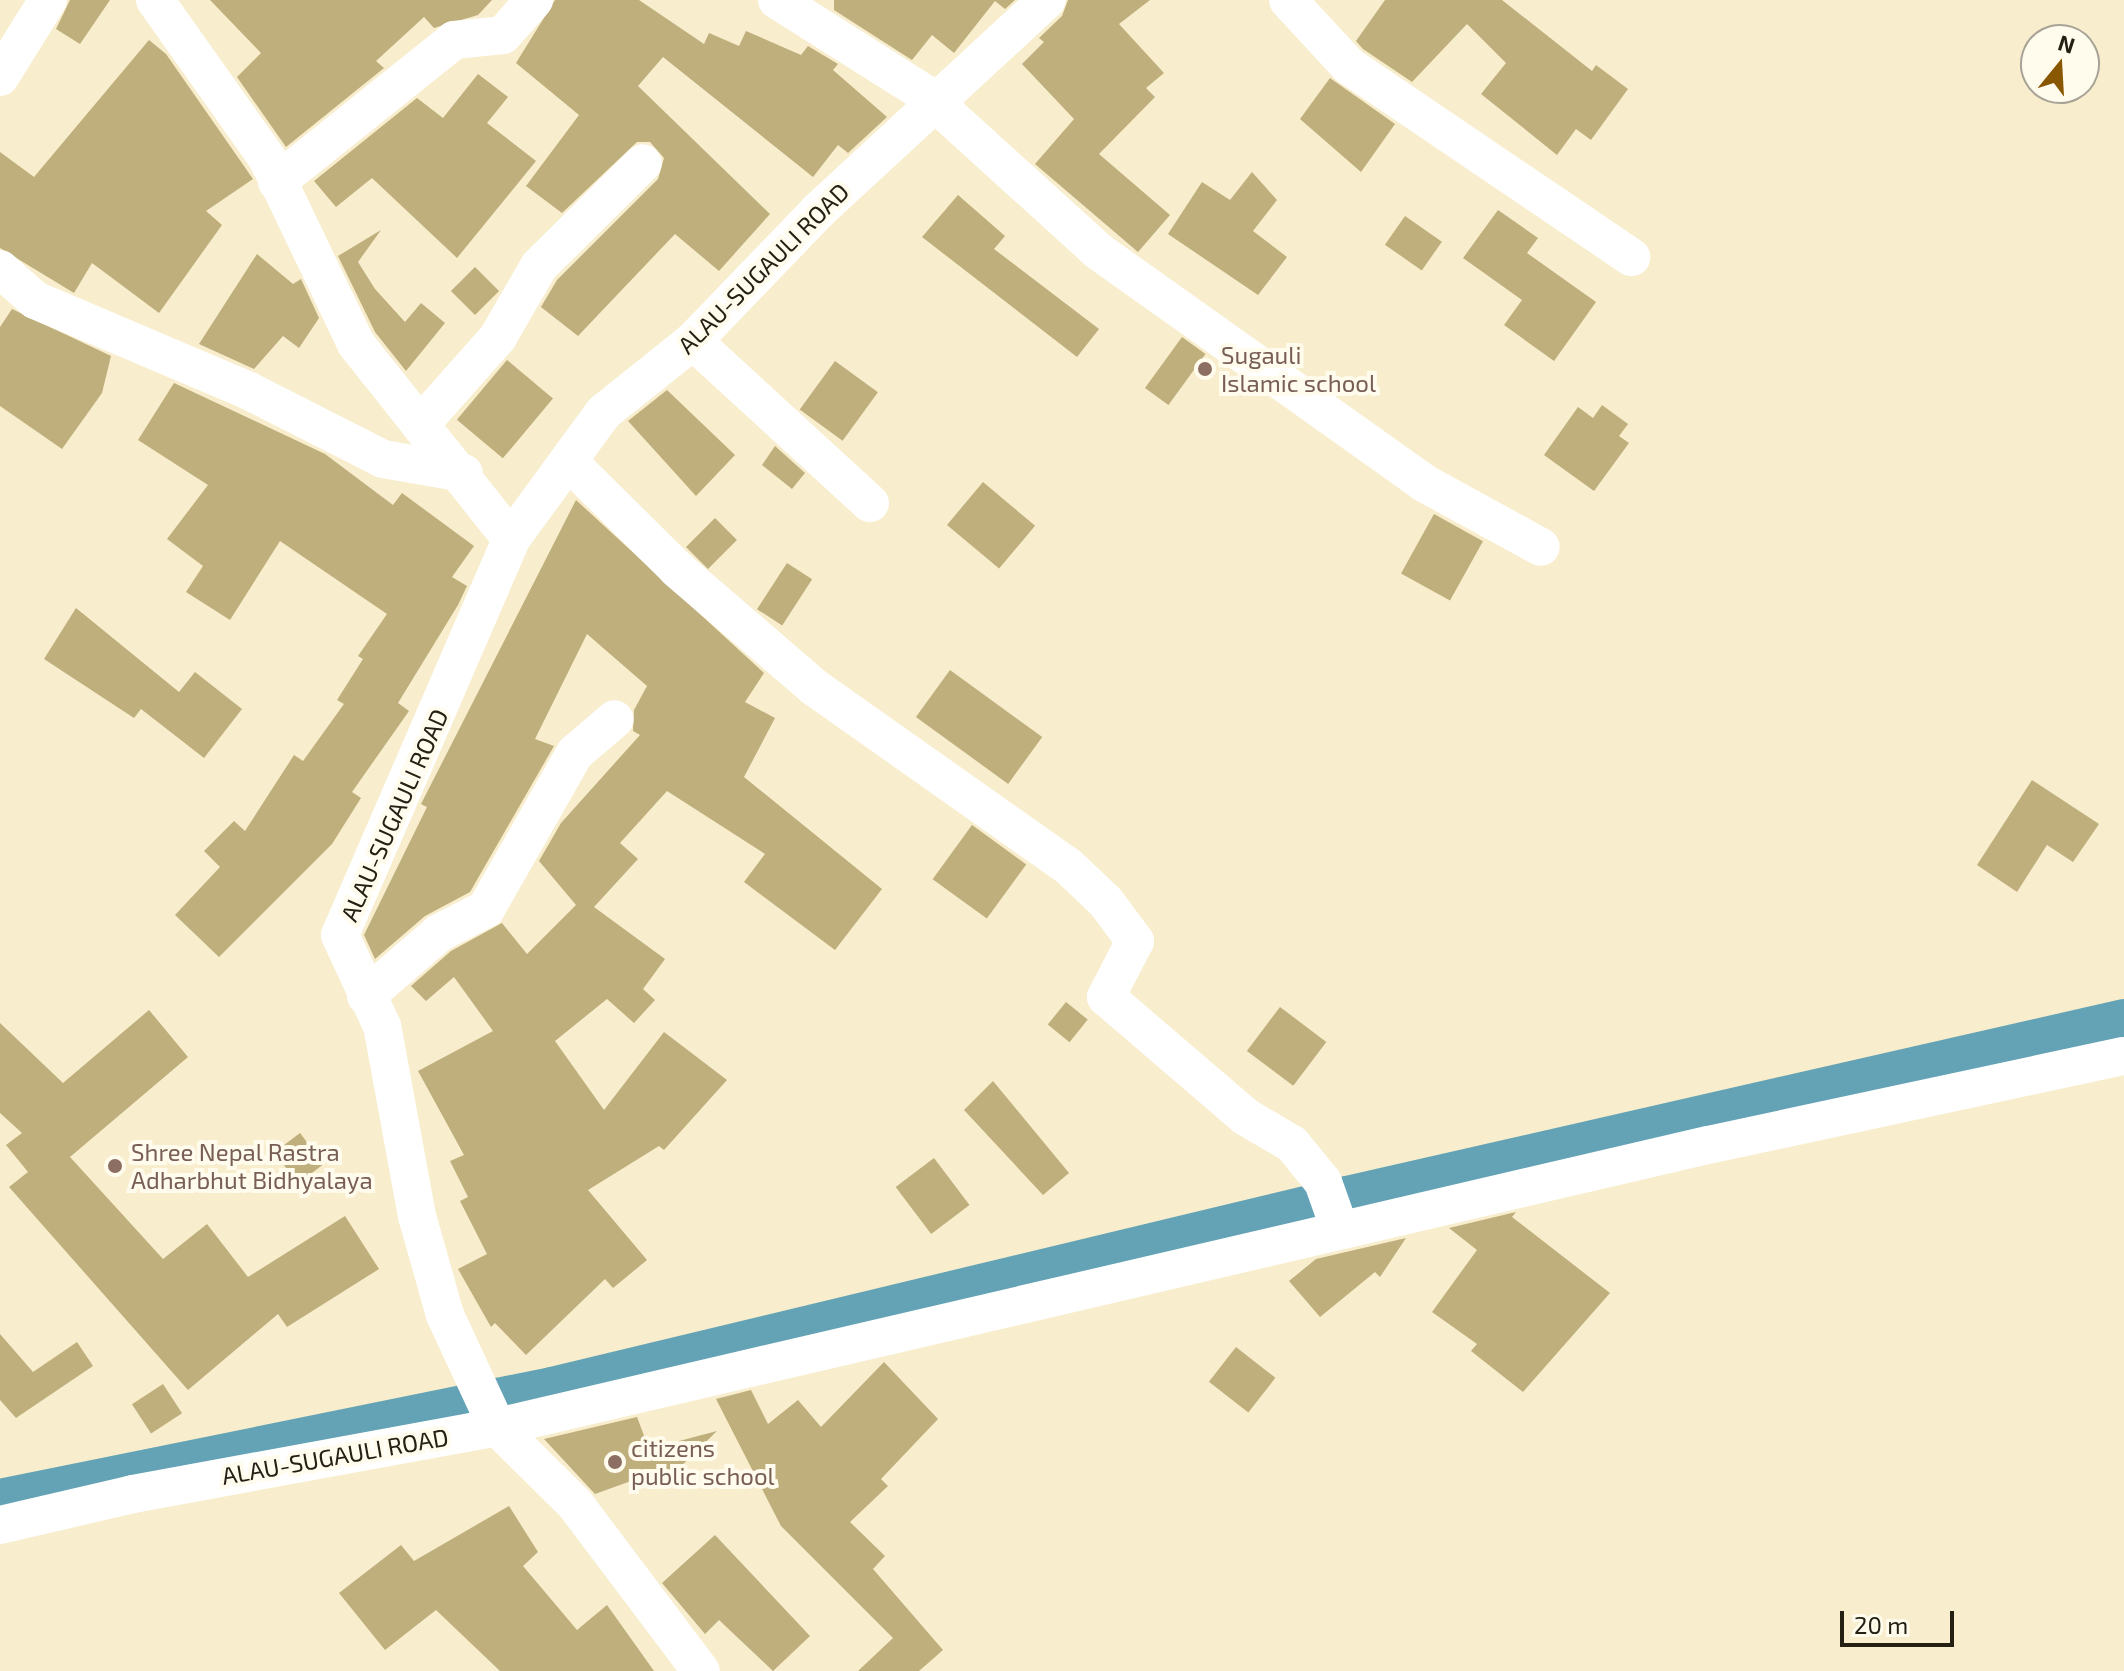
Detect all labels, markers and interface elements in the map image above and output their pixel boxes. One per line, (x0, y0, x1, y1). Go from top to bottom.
north arrow (2020, 24, 2100, 104)
text: N (2055, 28, 2078, 58)
street label: ALAU-SUGAULI ROAD (672, 177, 854, 359)
place label: Sugauli Islamic school (1221, 341, 1376, 397)
marker: Sugauli Islamic school (1196, 360, 1214, 378)
street label: ALAU-SUGAULI ROAD (334, 704, 454, 926)
place label: Shree Nepal Rastra Adharbhut Bidhyalaya (131, 1138, 373, 1194)
marker: Shree Nepal Rastra Adharbhut Bidhyalaya (106, 1157, 124, 1175)
street label: ALAU-SUGAULI ROAD (219, 1422, 451, 1490)
place label: citizens public school (631, 1434, 775, 1490)
marker: citizens public school (606, 1453, 624, 1471)
scale bar (1844, 1595, 1958, 1645)
text: 20 m (1854, 1610, 1908, 1639)

